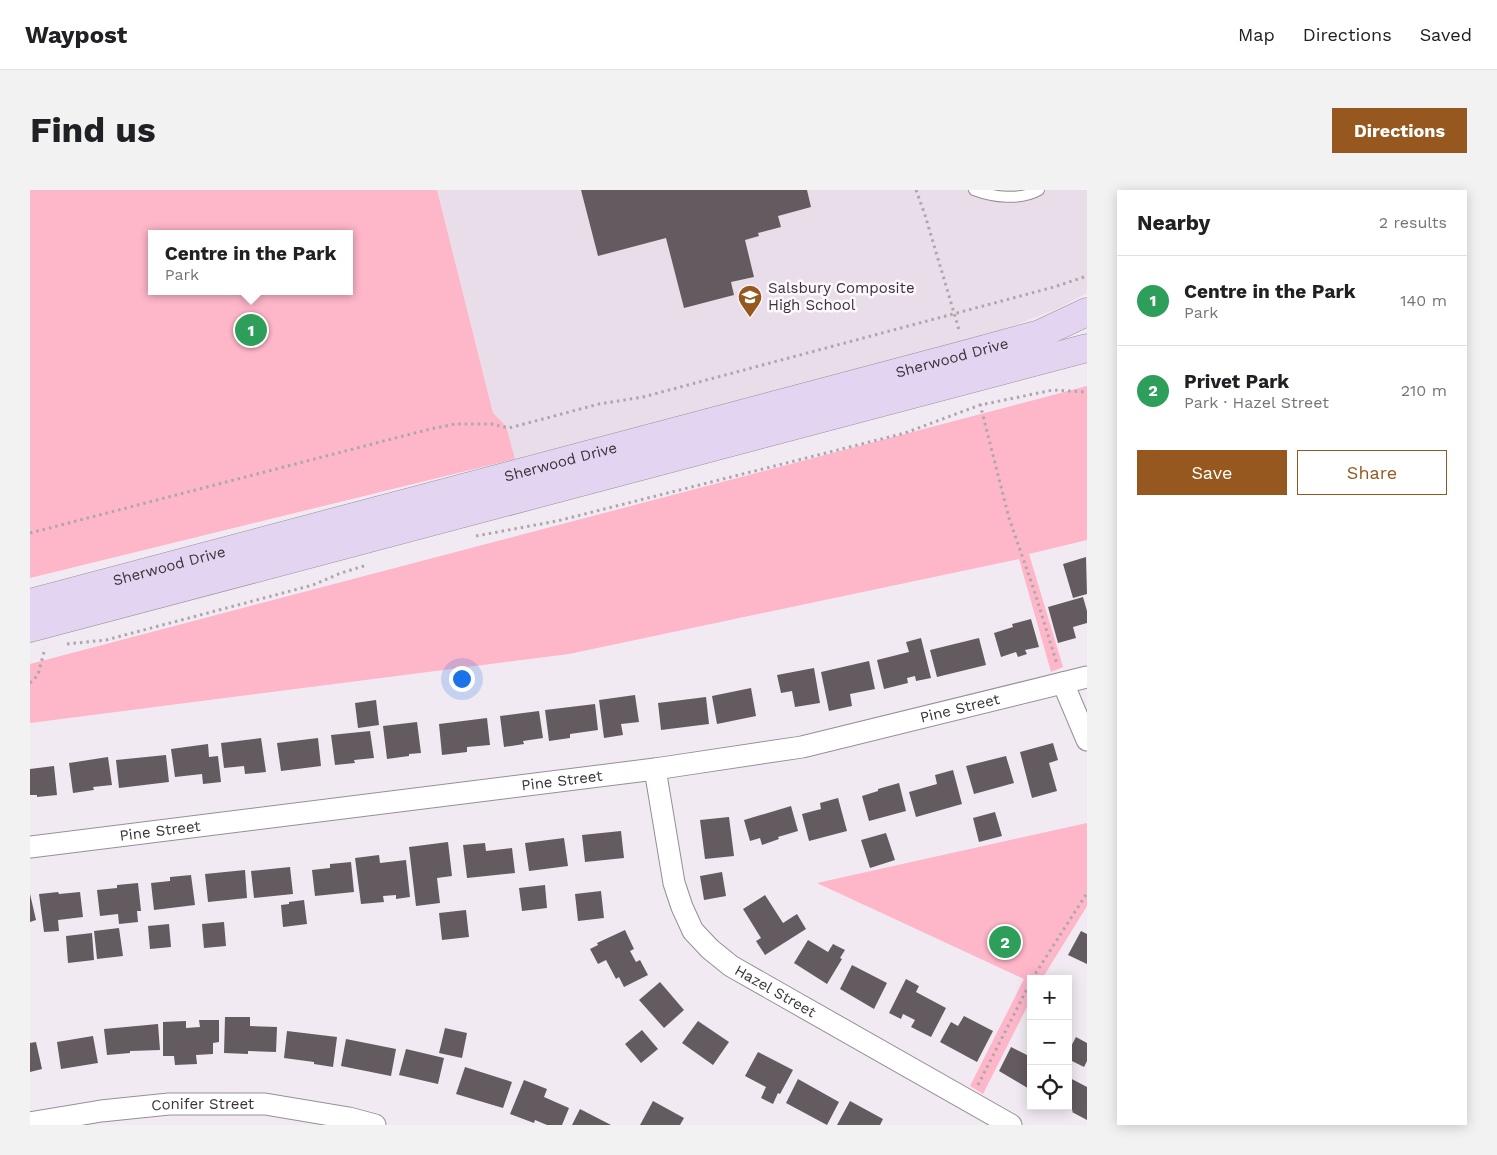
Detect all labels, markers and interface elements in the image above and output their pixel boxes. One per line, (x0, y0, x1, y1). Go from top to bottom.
text: Waypost (25, 21, 127, 49)
text: Map (1238, 24, 1275, 45)
text: Directions (1303, 24, 1392, 45)
text: Saved (1420, 24, 1472, 45)
button: Directions (1332, 108, 1467, 153)
text: Find us (30, 109, 156, 151)
text: Nearby (1137, 210, 1210, 235)
text: 2 results (1379, 213, 1447, 232)
popup (148, 230, 353, 295)
text: Centre in the Park (165, 242, 336, 265)
text: Park (165, 265, 199, 284)
place label: Salsbury Composite High School (768, 279, 915, 314)
text: Centre in the Park (1184, 280, 1355, 303)
school or university icon: Salsbury Composite High School (737, 284, 763, 318)
text: 1 (1150, 291, 1156, 310)
text: 140 m (1400, 291, 1447, 310)
text: Park (1184, 303, 1218, 322)
pin: 1 (235, 311, 267, 349)
street label: Sherwood Drive (894, 334, 1010, 382)
text: Privet Park (1184, 370, 1289, 393)
text: 2 (1148, 381, 1158, 400)
text: 210 m (1401, 381, 1447, 400)
text: Park · Hazel Street (1184, 393, 1329, 412)
street label: Sherwood Drive (502, 438, 619, 486)
button: Save (1137, 450, 1287, 495)
button: Share (1297, 450, 1447, 495)
street label: Sherwood Drive (111, 542, 227, 590)
your location (449, 666, 475, 692)
street label: Pine Street (918, 690, 1002, 727)
street label: Pine Street (520, 767, 604, 795)
street label: Pine Street (118, 817, 202, 845)
pin: 2 (989, 923, 1021, 961)
street label: Hazel Street (732, 961, 820, 1022)
map controls (1027, 975, 1072, 1110)
button: + (1027, 975, 1072, 1020)
button: − (1027, 1020, 1072, 1065)
button: locate (1027, 1065, 1072, 1110)
street label: Conifer Street (150, 1095, 255, 1115)

